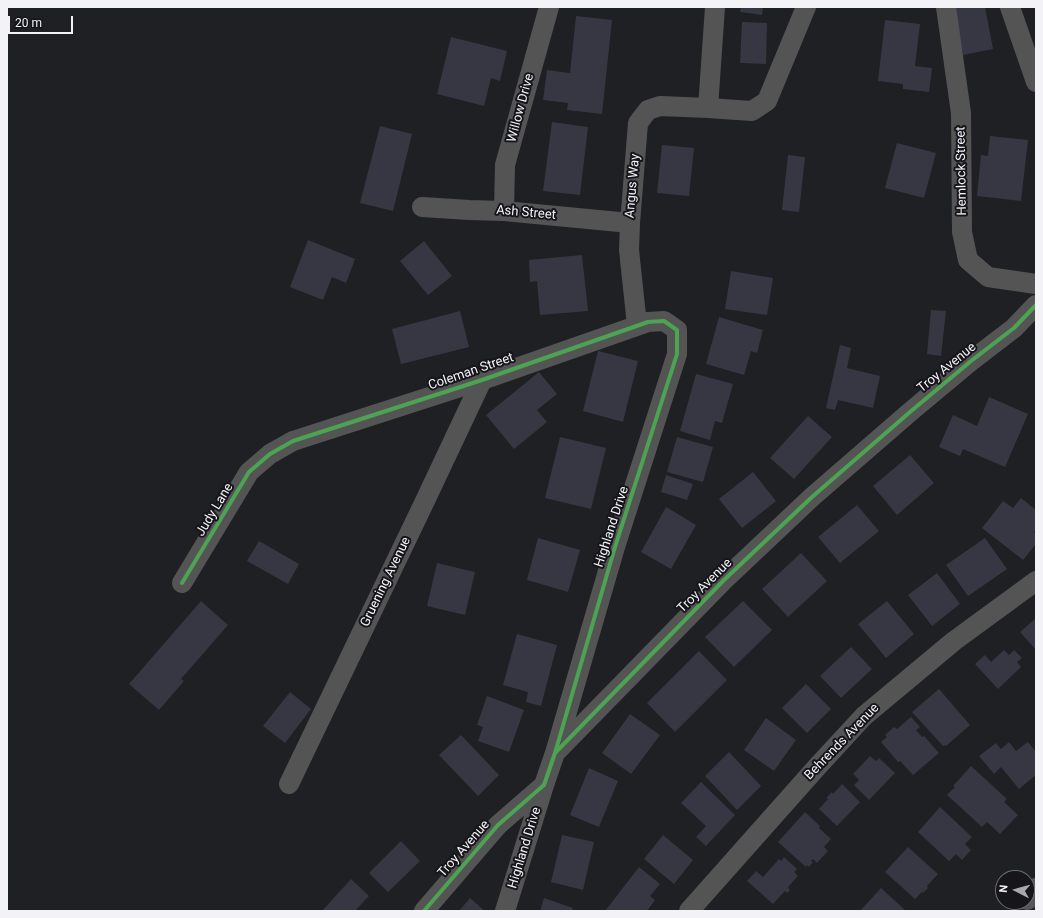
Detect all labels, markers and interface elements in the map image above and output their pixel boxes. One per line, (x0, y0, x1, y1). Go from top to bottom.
scale bar (10, 8, 75, 34)
text: 20 m (15, 16, 42, 30)
street label: Willow Drive (504, 72, 538, 144)
street label: Hemlock Street (953, 126, 971, 216)
street label: Angus Way (622, 153, 644, 219)
street label: Ash Street (495, 203, 557, 223)
street label: Troy Avenue (915, 340, 979, 396)
street label: Coleman Street (426, 350, 516, 394)
street label: Judy Lane (193, 481, 237, 539)
street label: Highland Drive (592, 485, 632, 569)
street label: Gruening Avenue (358, 535, 414, 629)
street label: Troy Avenue (674, 555, 736, 617)
street label: Behrends Avenue (802, 701, 882, 783)
street label: Highland Drive (505, 806, 545, 890)
street label: Troy Avenue (435, 817, 493, 881)
north arrow (995, 870, 1035, 910)
text: N (997, 884, 1010, 893)

